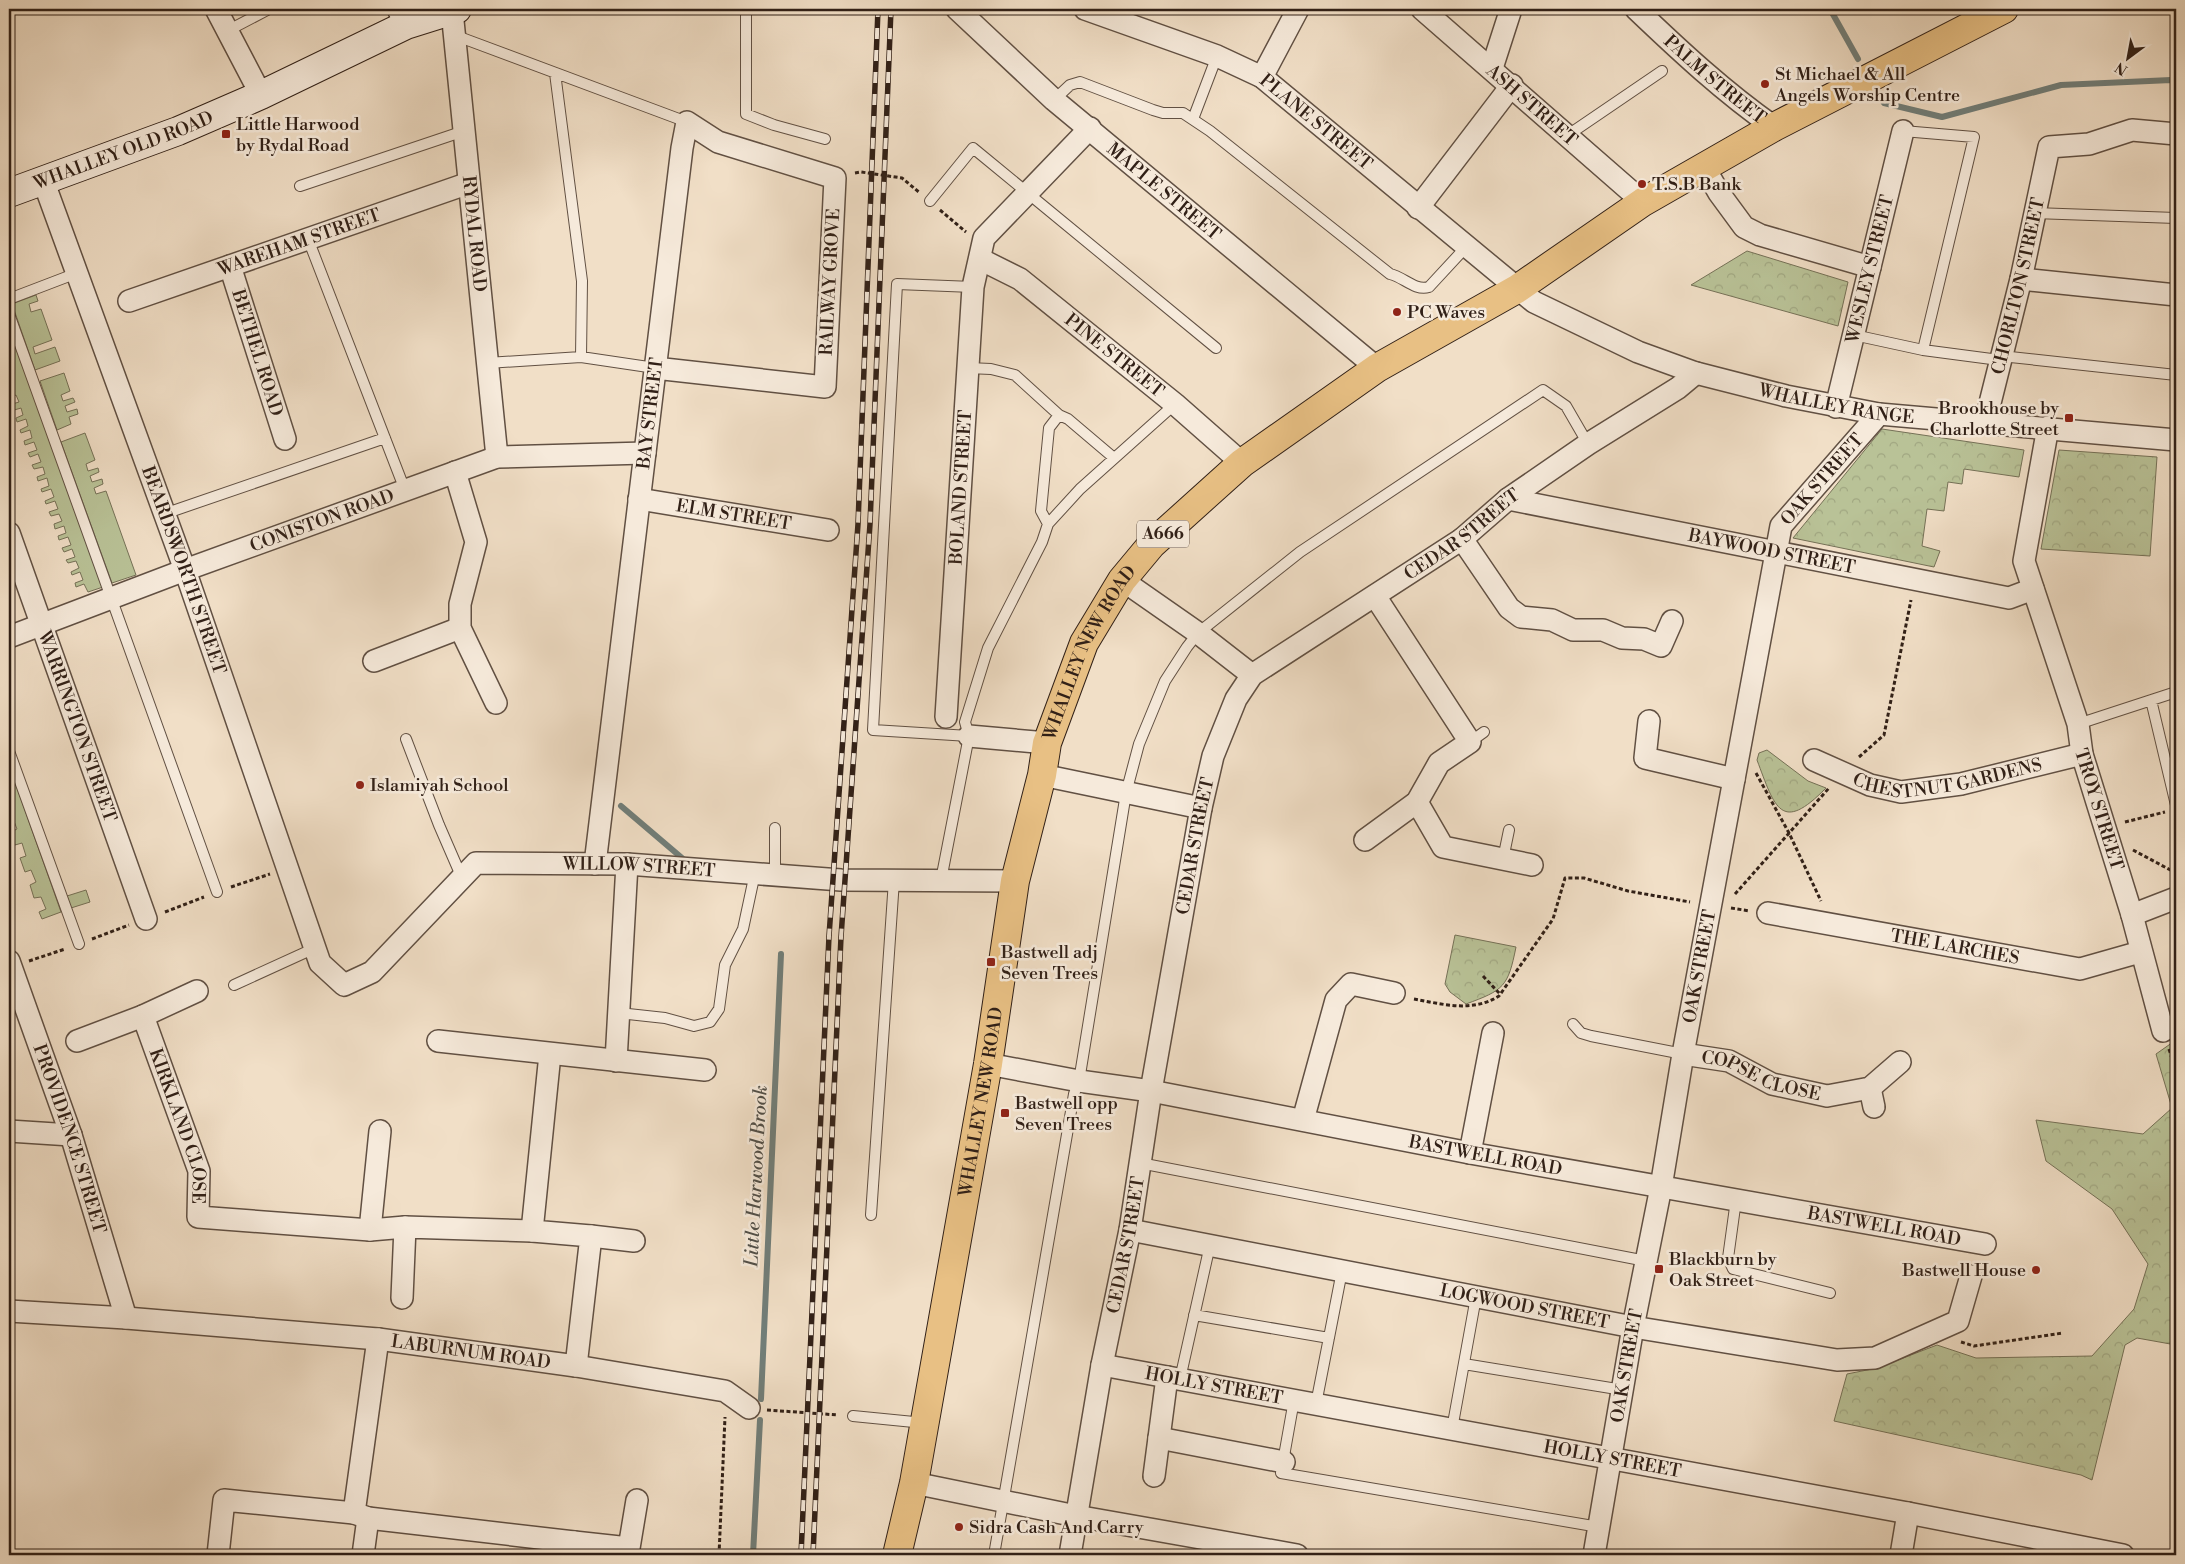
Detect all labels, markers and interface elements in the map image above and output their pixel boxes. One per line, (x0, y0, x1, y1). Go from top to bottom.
street label: PALM STREET (1659, 30, 1771, 129)
north arrow (2102, 32, 2152, 82)
street label: ASH STREET (1481, 58, 1583, 151)
text: N (2112, 58, 2131, 79)
place label: St Michael & All Angels Worship Centre (1774, 63, 1960, 107)
street label: PLANE STREET (1255, 68, 1377, 175)
marker: St Michael & All Angels Worship Centre (1759, 78, 1771, 90)
street label: WHALLEY OLD ROAD (29, 106, 217, 195)
place label: Little Harwood by Rydal Road (236, 113, 360, 157)
marker: Little Harwood by Rydal Road (220, 128, 232, 140)
street label: MAPLE STREET (1102, 137, 1226, 245)
place label: T.S.B Bank (1652, 173, 1743, 196)
street label: RYDAL ROAD (457, 175, 492, 293)
marker: T.S.B Bank (1636, 178, 1648, 190)
street label: WESLEY STREET (1840, 192, 1899, 346)
street label: CHORLTON STREET (1986, 195, 2050, 377)
street label: WAREHAM STREET (214, 203, 384, 281)
street label: RAILWAY GROVE (815, 208, 845, 356)
street label: BETHEL ROAD (226, 285, 289, 419)
place label: PC Waves (1407, 301, 1485, 324)
marker: PC Waves (1391, 306, 1403, 318)
street label: PINE STREET (1060, 308, 1169, 402)
street label: BAY STREET (631, 356, 668, 471)
street label: WHALLEY RANGE (1755, 378, 1916, 429)
place label: Brookhouse by Charlotte Street (1930, 397, 2060, 441)
street label: BOLAND STREET (944, 409, 977, 567)
marker: Brookhouse by Charlotte Street (2063, 412, 2075, 424)
street label: OAK STREET (1775, 428, 1869, 530)
street label: BEARDSWORTH STREET (136, 462, 232, 678)
street label: CEDAR STREET (1400, 483, 1524, 585)
street label: CONISTON ROAD (247, 484, 397, 557)
street label: ELM STREET (674, 494, 793, 535)
road number: A666 (1137, 520, 1189, 548)
street label: BAYWOOD STREET (1685, 523, 1858, 579)
street label: WHALLEY NEW ROAD (1037, 561, 1141, 744)
street label: WARRINGTON STREET (33, 627, 122, 825)
street label: TROY STREET (2069, 746, 2129, 873)
street label: CHESTNUT GARDENS (1849, 753, 2044, 803)
place label: Islamiyah School (370, 774, 509, 797)
street label: CEDAR STREET (1171, 775, 1219, 916)
marker: Islamiyah School (354, 779, 366, 791)
street label: WILLOW STREET (562, 852, 717, 882)
street label: OAK STREET (1677, 907, 1721, 1025)
street label: THE LARCHES (1889, 924, 2021, 969)
place label: Bastwell adj Seven Trees (1000, 941, 1098, 985)
marker: Bastwell adj Seven Trees (985, 956, 997, 968)
street label: WHALLEY NEW ROAD (953, 1005, 1008, 1199)
street label: PROVIDENCE STREET (28, 1041, 112, 1237)
street label: KIRKLAND CLOSE (144, 1045, 211, 1204)
street label: COPSE CLOSE (1700, 1045, 1823, 1106)
water label: Little Harwood Brook (739, 1085, 773, 1268)
place label: Bastwell opp Seven Trees (1014, 1092, 1118, 1136)
marker: Bastwell opp Seven Trees (999, 1107, 1011, 1119)
street label: BASTWELL ROAD (1406, 1130, 1564, 1181)
street label: CEDAR STREET (1101, 1175, 1149, 1316)
street label: BASTWELL ROAD (1805, 1201, 1963, 1251)
place label: Blackburn by Oak Street (1668, 1248, 1777, 1292)
place label: Bastwell House (1901, 1259, 2026, 1282)
marker: Blackburn by Oak Street (1653, 1263, 1665, 1275)
marker: Bastwell House (2030, 1264, 2042, 1276)
street label: LOGWOOD STREET (1438, 1279, 1612, 1334)
street label: OAK STREET (1605, 1307, 1648, 1424)
street label: LABURNUM ROAD (390, 1329, 552, 1374)
street label: HOLLY STREET (1143, 1362, 1285, 1410)
street label: HOLLY STREET (1542, 1435, 1684, 1483)
place label: Sidra Cash And Carry (969, 1516, 1144, 1539)
marker: Sidra Cash And Carry (953, 1521, 965, 1533)

